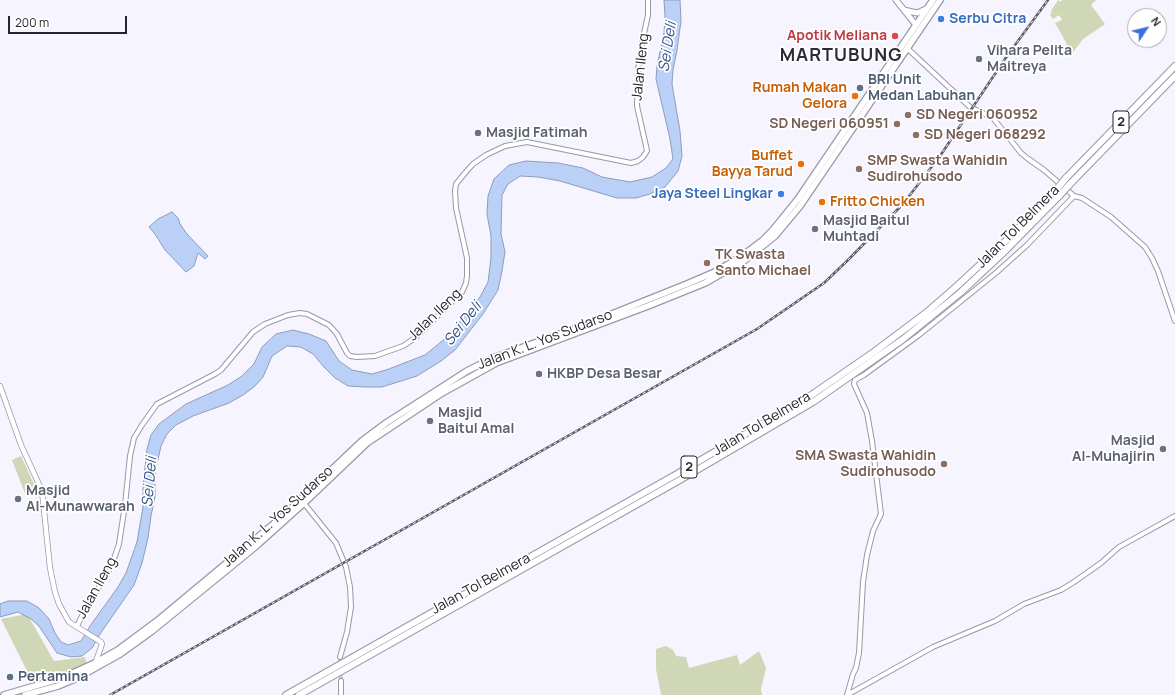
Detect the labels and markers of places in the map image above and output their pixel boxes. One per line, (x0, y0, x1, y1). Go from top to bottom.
place label: Serbu Citra (949, 11, 1026, 27)
marker: Serbu Citra (936, 14, 946, 24)
place label: Apotik Meliana (787, 28, 887, 44)
marker: Apotik Meliana (890, 31, 900, 41)
place label: Vihara Pelita Maitreya (987, 43, 1072, 76)
marker: Vihara Pelita Maitreya (974, 54, 984, 64)
place label: BRI Unit Medan Labuhan (868, 72, 975, 104)
place label: Rumah Makan Gelora (752, 80, 847, 112)
marker: BRI Unit Medan Labuhan (855, 83, 865, 93)
marker: Rumah Makan Gelora (850, 91, 860, 101)
place label: SD Negeri 060952 (916, 107, 1038, 123)
marker: SD Negeri 060952 (903, 110, 913, 120)
place label: SD Negeri 060951 (769, 116, 889, 132)
marker: SD Negeri 060951 (892, 119, 902, 129)
place label: Masjid Fatimah (486, 125, 588, 141)
place label: SD Negeri 068292 (924, 127, 1046, 143)
marker: Masjid Fatimah (473, 128, 483, 138)
marker: SD Negeri 068292 (911, 130, 921, 140)
place label: Buffet Bayya Tarud (712, 148, 793, 180)
place label: SMP Swasta Wahidin Sudirohusodo (867, 153, 1008, 186)
marker: Buffet Bayya Tarud (796, 159, 806, 169)
marker: SMP Swasta Wahidin Sudirohusodo (854, 164, 864, 174)
place label: Jaya Steel Lingkar (652, 186, 773, 202)
marker: Jaya Steel Lingkar (776, 189, 786, 199)
place label: Fritto Chicken (830, 194, 925, 210)
marker: Fritto Chicken (817, 197, 827, 207)
place label: Masjid Baitul Muhtadi (823, 213, 910, 246)
marker: Masjid Baitul Muhtadi (810, 224, 820, 234)
place label: TK Swasta Santo Michael (715, 247, 811, 280)
marker: TK Swasta Santo Michael (702, 258, 712, 268)
place label: HKBP Desa Besar (547, 366, 662, 382)
marker: HKBP Desa Besar (534, 369, 544, 379)
place label: Masjid Baitul Amal (438, 405, 514, 438)
marker: Masjid Baitul Amal (425, 416, 435, 426)
place label: Masjid Al-Muhajirin (1072, 433, 1155, 466)
marker: Masjid Al-Muhajirin (1158, 444, 1168, 454)
place label: SMA Swasta Wahidin Sudirohusodo (795, 448, 936, 480)
marker: SMA Swasta Wahidin Sudirohusodo (939, 459, 949, 469)
place label: Masjid Al-Munawwarah (26, 483, 135, 516)
marker: Masjid Al-Munawwarah (13, 494, 23, 504)
place label: Pertamina (18, 669, 88, 685)
marker: Pertamina (5, 672, 15, 682)

